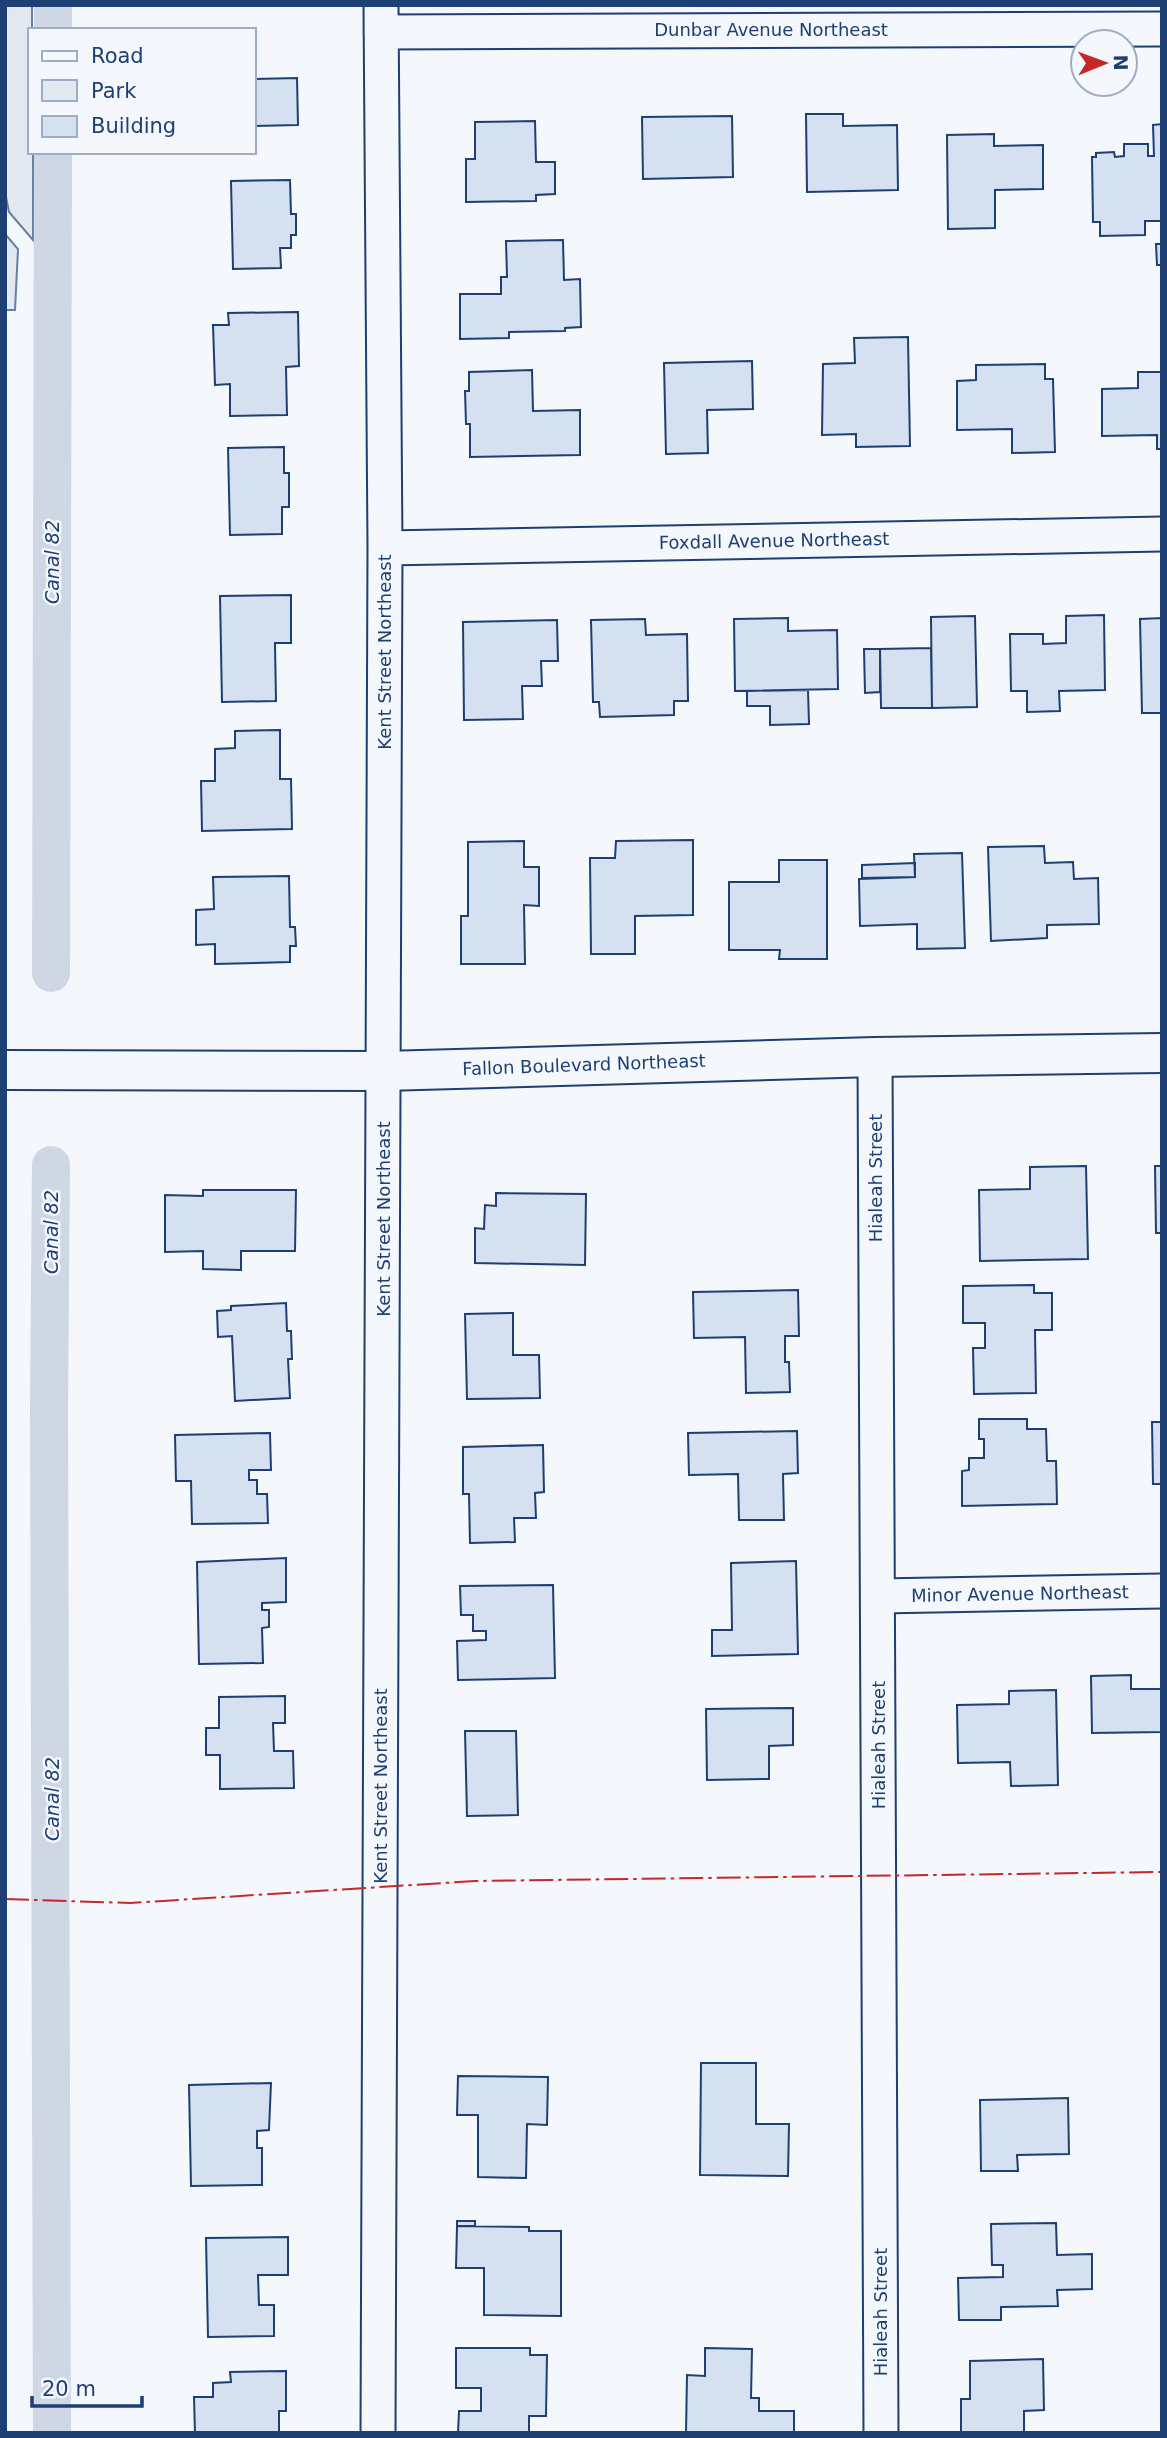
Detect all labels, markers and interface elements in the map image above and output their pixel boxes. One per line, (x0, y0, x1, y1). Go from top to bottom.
street label: Dunbar Avenue Northeast (654, 19, 888, 40)
legend (28, 28, 256, 154)
north arrow (1069, 28, 1139, 98)
text: Road (91, 44, 144, 68)
text: N (1110, 55, 1132, 71)
text: Park (91, 79, 137, 103)
text: Building (91, 114, 176, 138)
water label: Canal 82 (41, 520, 63, 604)
street label: Foxdall Avenue Northeast (659, 528, 889, 553)
street label: Kent Street Northeast (374, 554, 395, 750)
street label: Fallon Boulevard Northeast (462, 1050, 706, 1079)
street label: Hialeah Street (865, 1114, 886, 1242)
street label: Kent Street Northeast (373, 1121, 394, 1317)
water label: Canal 82 (40, 1190, 62, 1274)
street label: Minor Avenue Northeast (911, 1581, 1129, 1606)
street label: Hialeah Street (868, 1681, 889, 1809)
street label: Kent Street Northeast (370, 1688, 391, 1884)
water label: Canal 82 (41, 1757, 63, 1841)
street label: Hialeah Street (870, 2248, 891, 2376)
scale bar (32, 2364, 142, 2408)
text: 20 m (42, 2377, 96, 2401)

